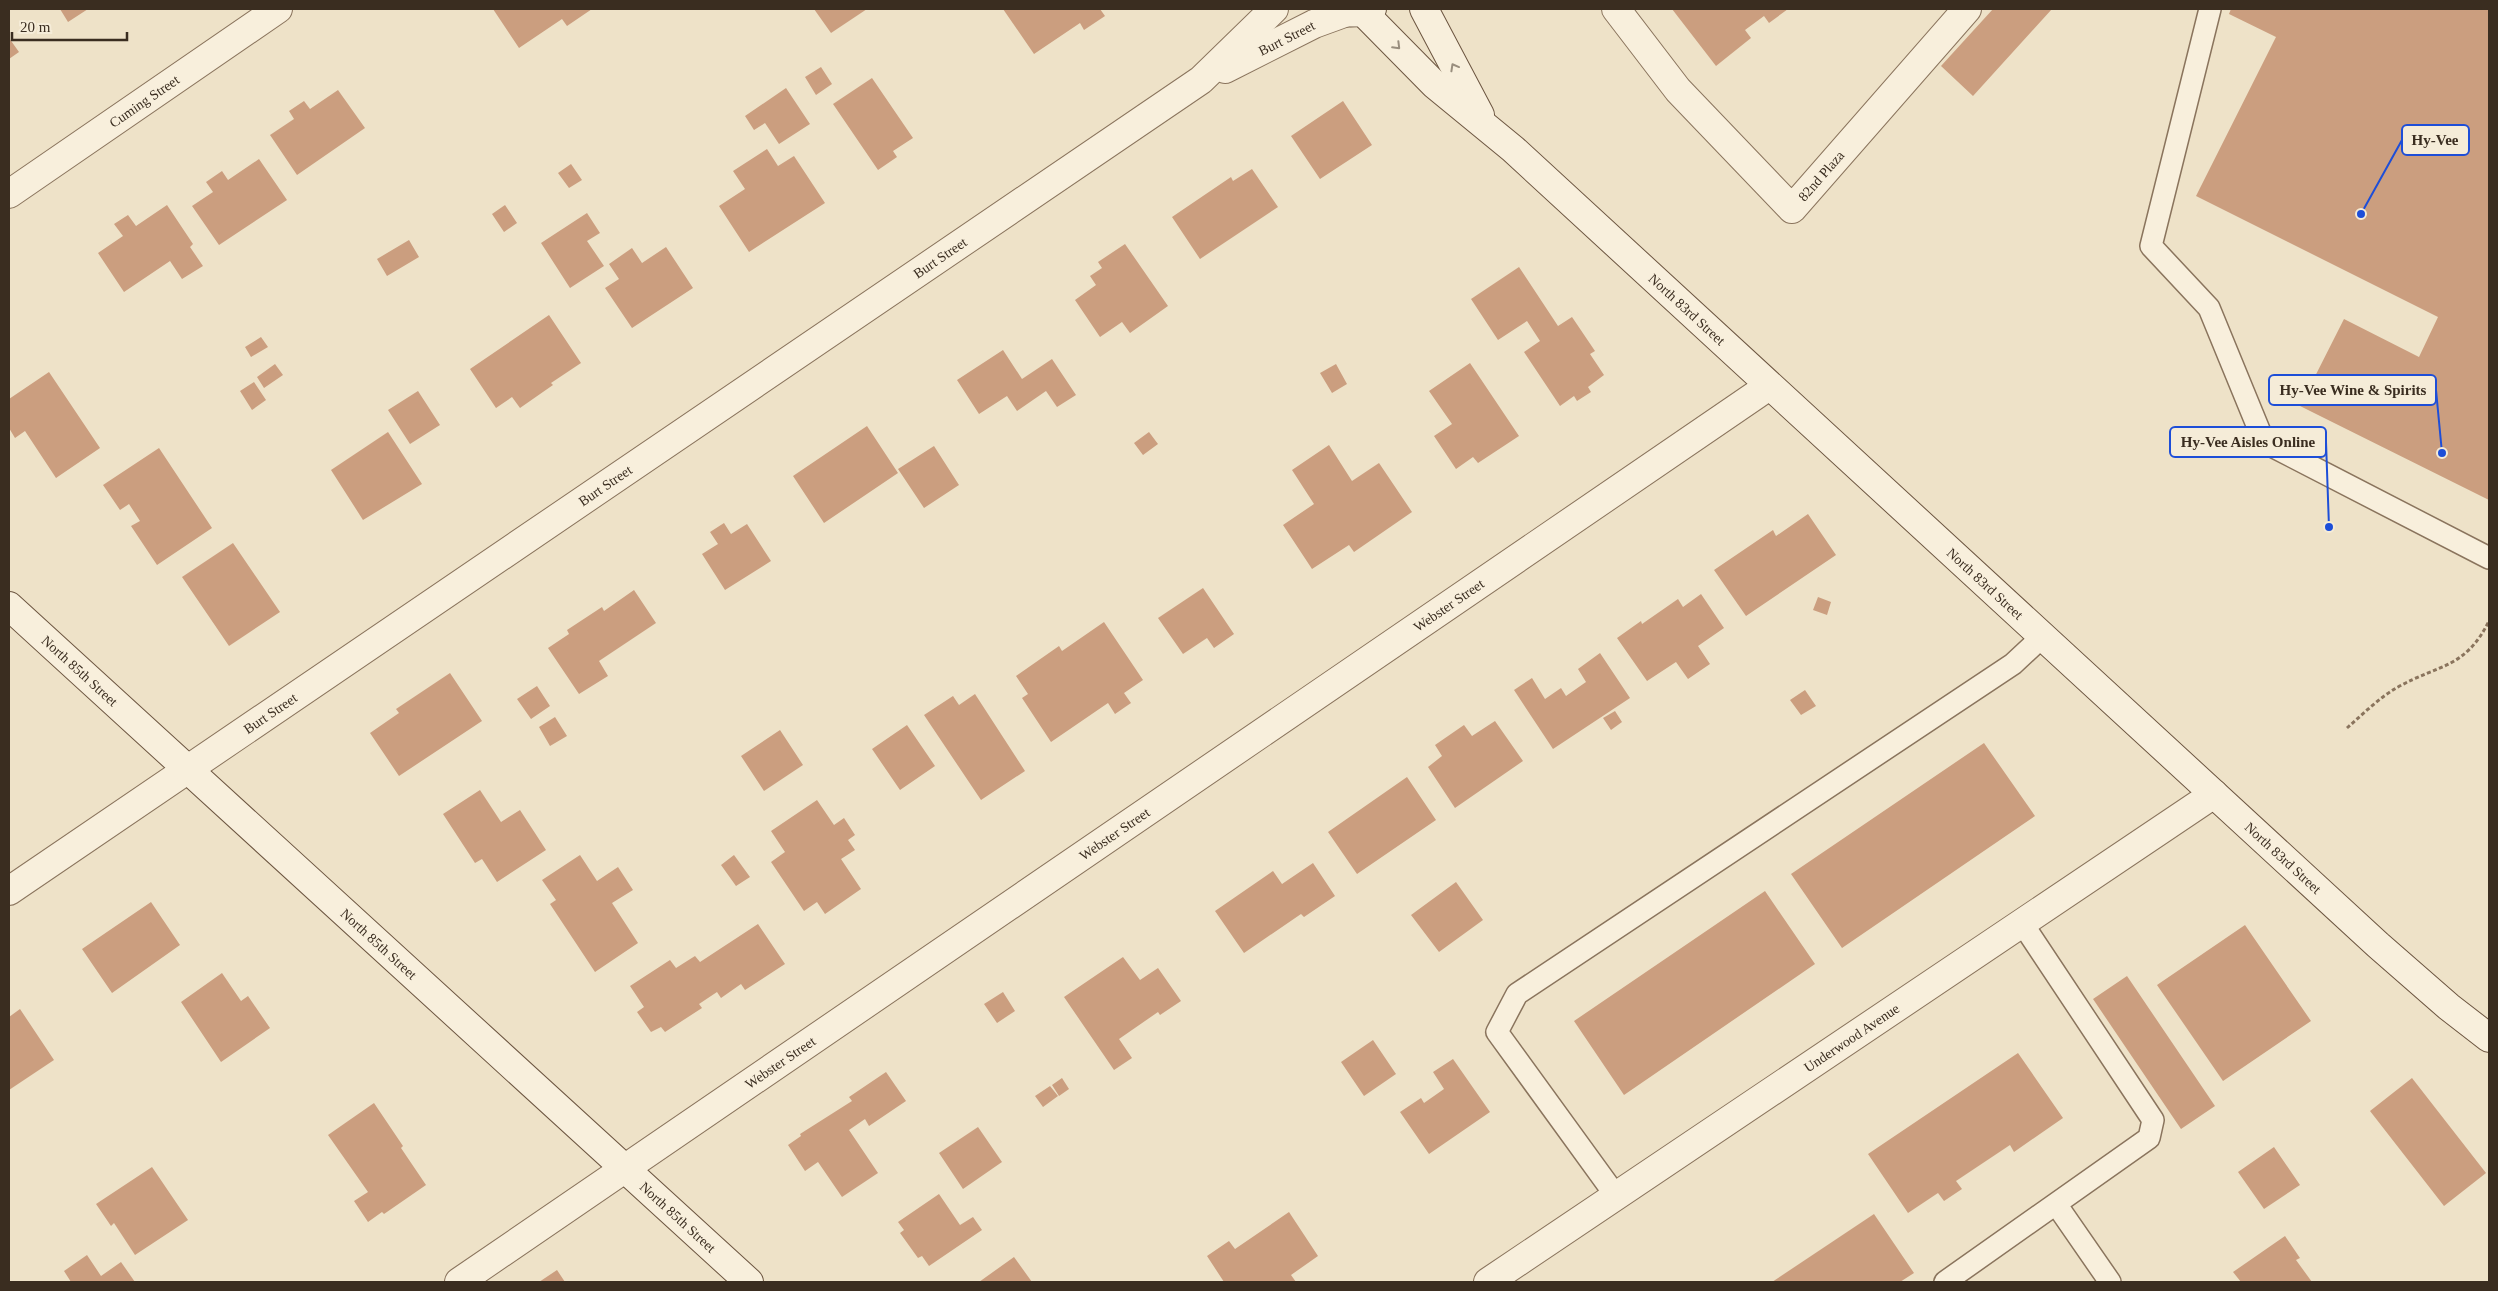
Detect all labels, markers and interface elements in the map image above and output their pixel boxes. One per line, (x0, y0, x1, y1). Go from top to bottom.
scale bar (12, 10, 128, 42)
street label: Burt Street (1256, 18, 1318, 59)
text: 20 m (20, 19, 51, 35)
one-way arrow (1392, 40, 1401, 49)
one-way arrow (1450, 63, 1460, 72)
street label: Cuming Street (107, 72, 182, 131)
callout: Hy-Vee (2402, 125, 2469, 155)
text: Hy-Vee (2412, 132, 2459, 148)
street label: 82nd Plaza (1795, 147, 1848, 204)
street label: Burt Street (911, 235, 970, 281)
street label: North 83rd Street (1646, 271, 1728, 348)
callout: Hy-Vee Wine & Spirits (2269, 375, 2436, 405)
text: Hy-Vee Wine & Spirits (2280, 382, 2427, 398)
callout: Hy-Vee Aisles Online (2170, 427, 2326, 457)
text: Hy-Vee Aisles Online (2181, 434, 2316, 450)
street label: Burt Street (576, 462, 635, 509)
street label: North 83rd Street (1944, 545, 2026, 623)
street label: Webster Street (1411, 576, 1487, 635)
street label: North 85th Street (39, 633, 121, 710)
street label: Burt Street (241, 690, 300, 737)
street label: Webster Street (1077, 805, 1153, 863)
street label: North 83rd Street (2242, 819, 2324, 897)
street label: North 85th Street (338, 906, 420, 983)
street label: Underwood Avenue (1801, 1001, 1902, 1075)
street label: Webster Street (742, 1033, 818, 1092)
street label: North 85th Street (637, 1179, 719, 1256)

